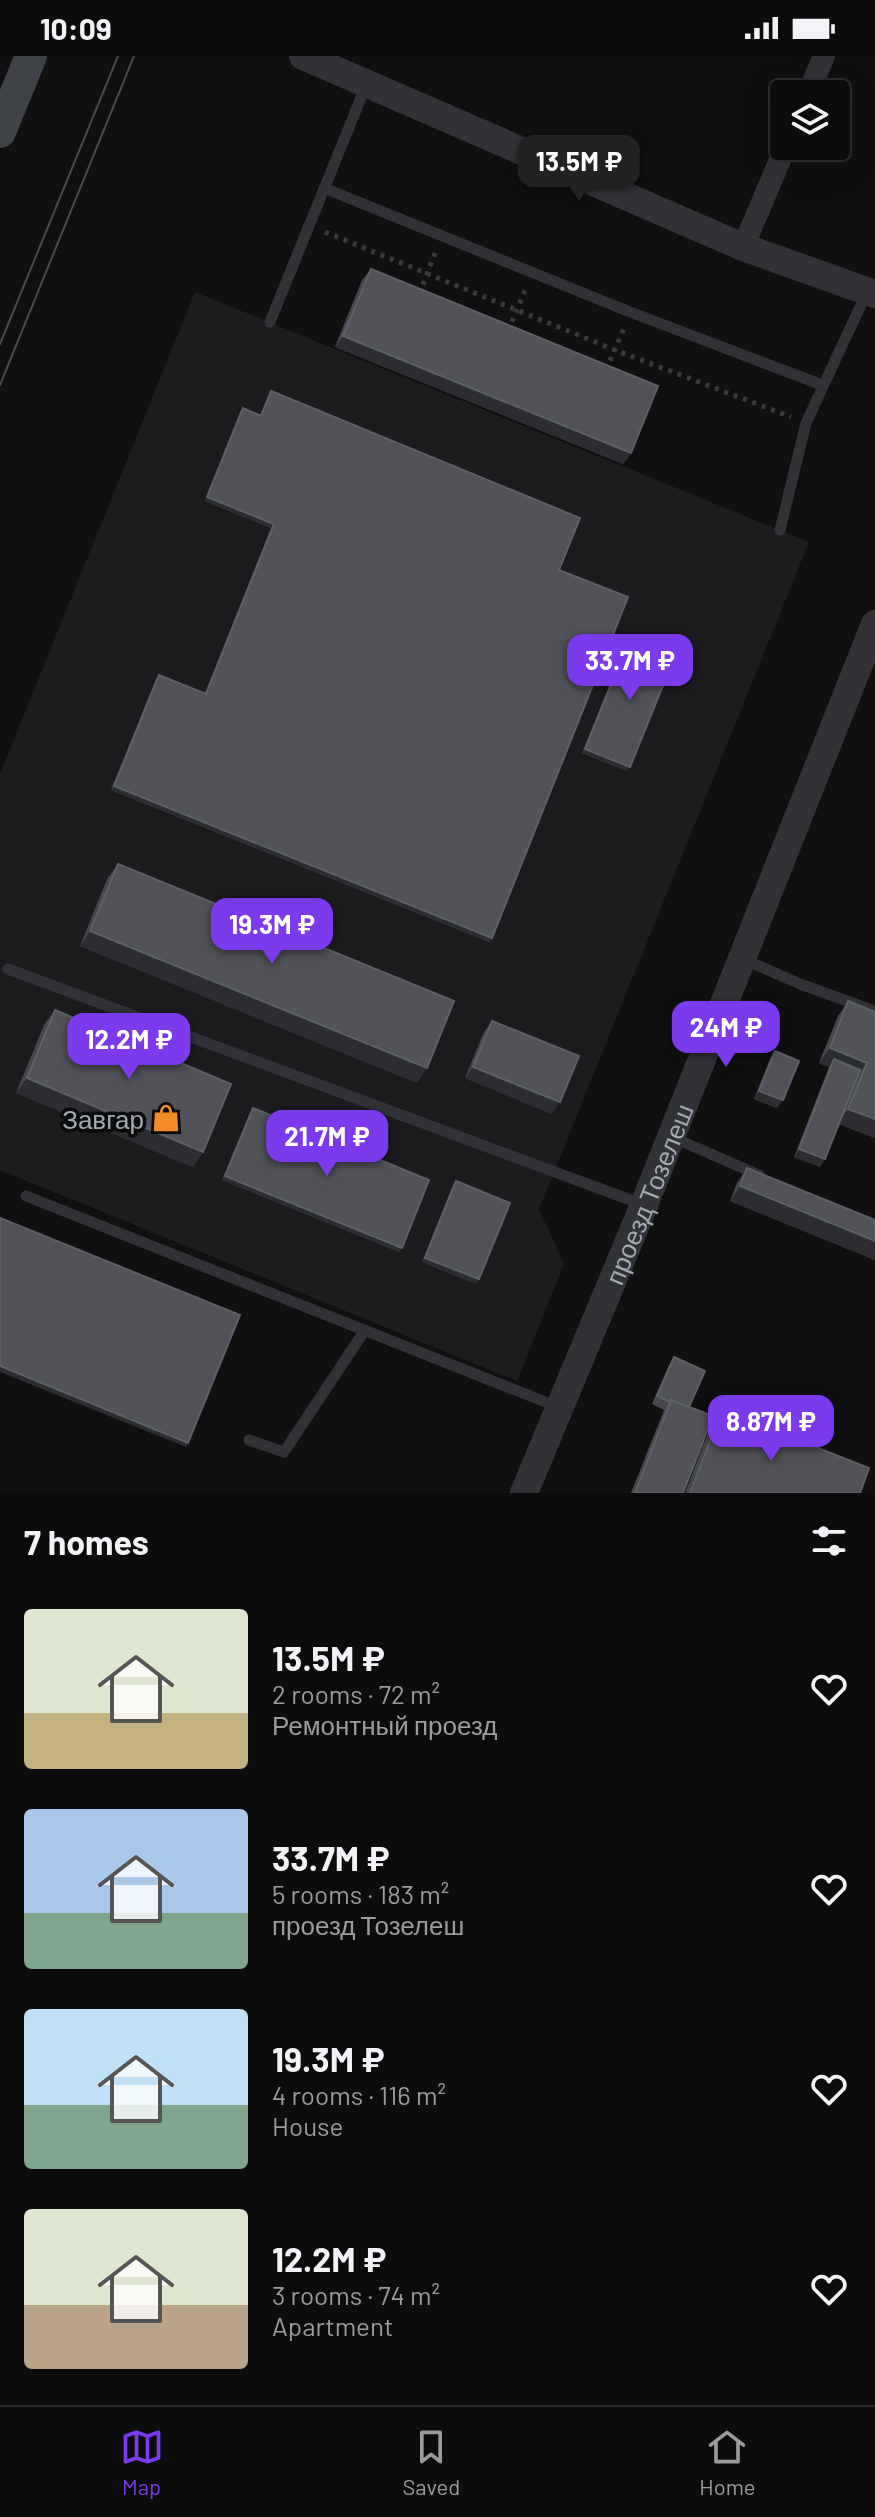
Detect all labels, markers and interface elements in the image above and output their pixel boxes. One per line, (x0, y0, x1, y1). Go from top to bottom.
text: 10:09 (40, 10, 112, 46)
map controls (770, 80, 850, 160)
button: layers (770, 80, 850, 160)
pin: 13.5M ₽ (505, 135, 653, 203)
text: 13.5M ₽ (536, 145, 622, 176)
pin: 33.7M ₽ (556, 634, 704, 702)
text: 33.7M ₽ (585, 644, 675, 675)
pin: 19.3M ₽ (198, 898, 346, 966)
text: 19.3M ₽ (229, 908, 315, 939)
pin: 24M ₽ (670, 1001, 782, 1069)
text: 24M ₽ (690, 1011, 762, 1042)
pin: 12.2M ₽ (55, 1013, 203, 1081)
text: 12.2M ₽ (85, 1023, 173, 1054)
street label: проезд Тозелеш (597, 1099, 698, 1289)
place label: Завгар (62, 1103, 144, 1134)
shop icon: Завгар (151, 1103, 181, 1133)
pin: 21.7M ₽ (253, 1110, 401, 1178)
text: 21.7M ₽ (284, 1120, 370, 1151)
pin: 8.87M ₽ (697, 1395, 845, 1463)
text: 8.87M ₽ (726, 1405, 816, 1436)
icon: filters (807, 1519, 851, 1563)
text: 7 homes (24, 1521, 149, 1562)
text: 13.5M ₽ (272, 1637, 385, 1678)
icon: home (88, 1641, 184, 1737)
icon: heart (807, 1667, 851, 1711)
text: 2 rooms · 72 m² (272, 1678, 440, 1709)
text: Ремонтный проезд (272, 1709, 497, 1740)
text: 33.7M ₽ (272, 1837, 390, 1878)
icon: home (88, 1841, 184, 1937)
icon: heart (807, 1867, 851, 1911)
text: 5 rooms · 183 m² (272, 1878, 449, 1909)
text: проезд Тозелеш (272, 1909, 464, 1940)
text: 19.3M ₽ (272, 2038, 385, 2079)
icon: home (88, 2041, 184, 2137)
icon: heart (807, 2067, 851, 2111)
text: 4 rooms · 116 m² (272, 2079, 446, 2110)
text: House (272, 2110, 343, 2141)
text: 12.2M ₽ (272, 2238, 386, 2279)
icon: home (88, 2241, 184, 2337)
icon: heart (807, 2267, 851, 2311)
text: 3 rooms · 74 m² (272, 2279, 440, 2310)
text: Apartment (272, 2310, 393, 2341)
tab: Map (120, 2425, 164, 2499)
tab: Saved (403, 2425, 460, 2499)
tab: Home (699, 2425, 755, 2499)

